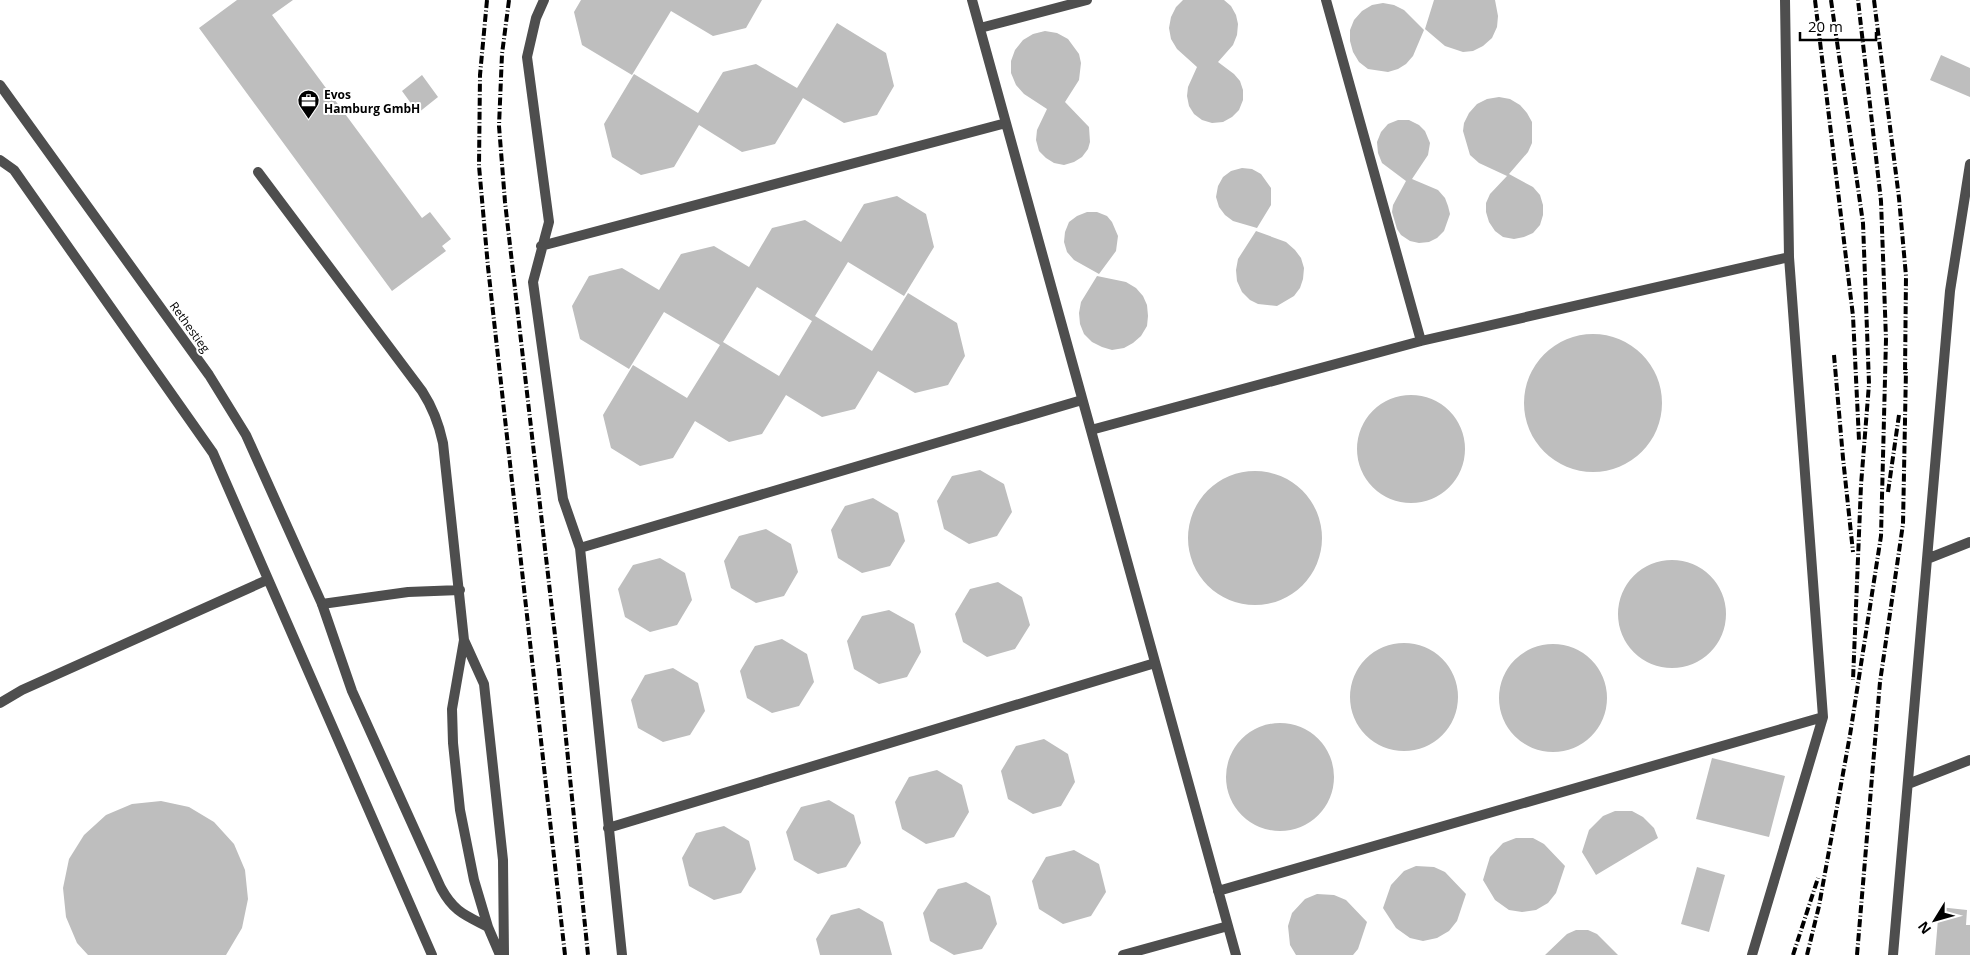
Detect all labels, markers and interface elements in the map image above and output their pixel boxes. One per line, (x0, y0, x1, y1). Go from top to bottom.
scale bar (1800, 10, 1876, 42)
text: 20 m (1808, 16, 1843, 36)
place label: Evos Hamburg GmbH (324, 86, 420, 117)
office icon: Evos Hamburg GmbH (296, 89, 320, 120)
street label: Rethestieg (166, 298, 214, 356)
north arrow (1910, 895, 1960, 945)
text: N (1913, 918, 1935, 938)

